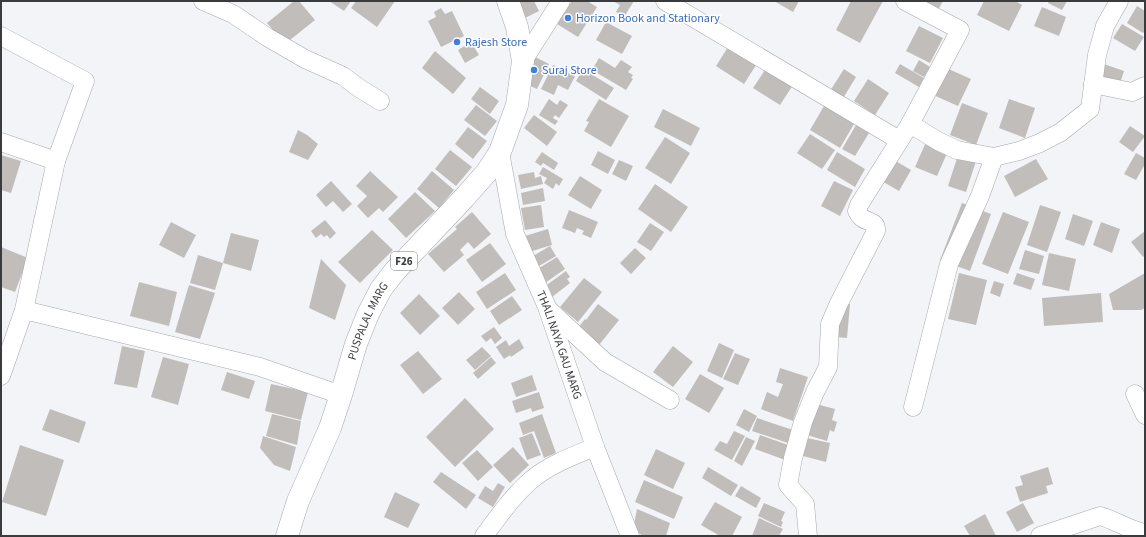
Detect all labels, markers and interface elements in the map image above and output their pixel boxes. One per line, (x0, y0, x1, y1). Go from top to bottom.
place label: Horizon Book and Stationary (576, 10, 720, 27)
marker: Horizon Book and Stationary (563, 13, 573, 23)
place label: Rajesh Store (465, 34, 527, 51)
marker: Rajesh Store (452, 37, 462, 47)
place label: Suraj Store (542, 62, 597, 79)
marker: Suraj Store (529, 65, 539, 75)
road number: F26 (391, 252, 417, 270)
street label: PUSPALAL MARG (343, 278, 392, 362)
street label: THALI NAYA GAU MARG (532, 288, 587, 402)

